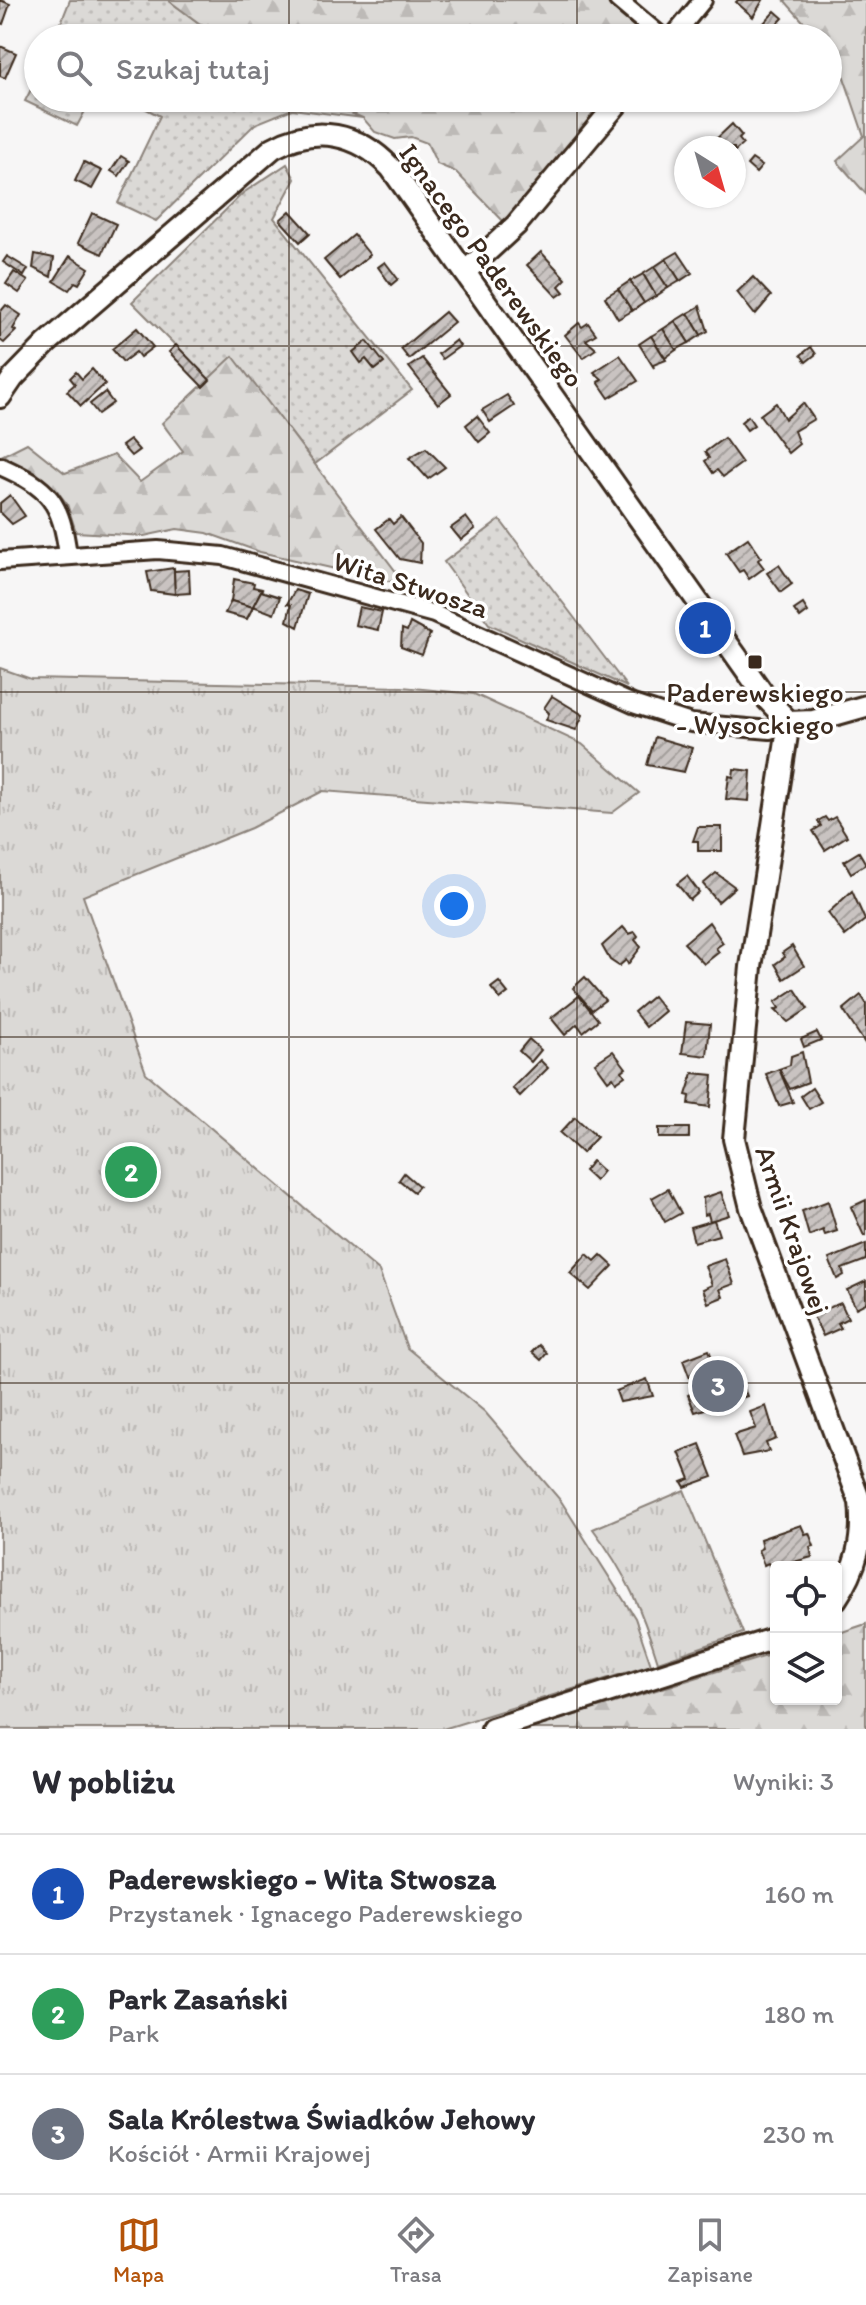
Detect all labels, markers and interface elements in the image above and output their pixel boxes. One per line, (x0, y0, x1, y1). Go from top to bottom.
search box (24, 24, 842, 112)
icon: search (52, 46, 96, 90)
text: Szukaj tutaj (116, 50, 270, 87)
street label: Ignacego Paderewskiego (392, 136, 592, 394)
north arrow (674, 136, 746, 208)
street label: Wita Stwosza (329, 543, 493, 625)
pin: 1 (679, 598, 731, 658)
marker: Paderewskiego - Wysockiego (746, 653, 764, 671)
place label: Paderewskiego - Wysockiego (666, 675, 844, 741)
your location (434, 886, 474, 926)
street label: Armii Krajowej (748, 1141, 838, 1319)
pin: 2 (105, 1142, 157, 1202)
pin: 3 (692, 1356, 744, 1416)
map controls (770, 1561, 842, 1705)
button: locate (770, 1561, 842, 1633)
button: layers (770, 1633, 842, 1705)
text: W pobliżu (32, 1761, 175, 1802)
text: Wyniki: 3 (733, 1765, 834, 1797)
text: Paderewskiego - Wita Stwosza (108, 1860, 496, 1897)
text: 1 (52, 1878, 64, 1910)
text: 160 m (764, 1878, 834, 1910)
text: Przystanek · Ignacego Paderewskiego (108, 1897, 523, 1929)
text: Park Zasański (108, 1980, 288, 2017)
text: 2 (51, 1998, 65, 2030)
text: 180 m (764, 1998, 834, 2030)
text: Park (108, 2017, 159, 2049)
text: Sala Królestwa Świadków Jehowy (108, 2100, 535, 2137)
text: 3 (51, 2118, 65, 2150)
text: 230 m (762, 2118, 834, 2150)
text: Kościół · Armii Krajowej (108, 2137, 371, 2169)
tab: Mapa (113, 2213, 164, 2288)
tab: Trasa (390, 2213, 442, 2288)
tab: Zapisane (668, 2213, 753, 2288)

